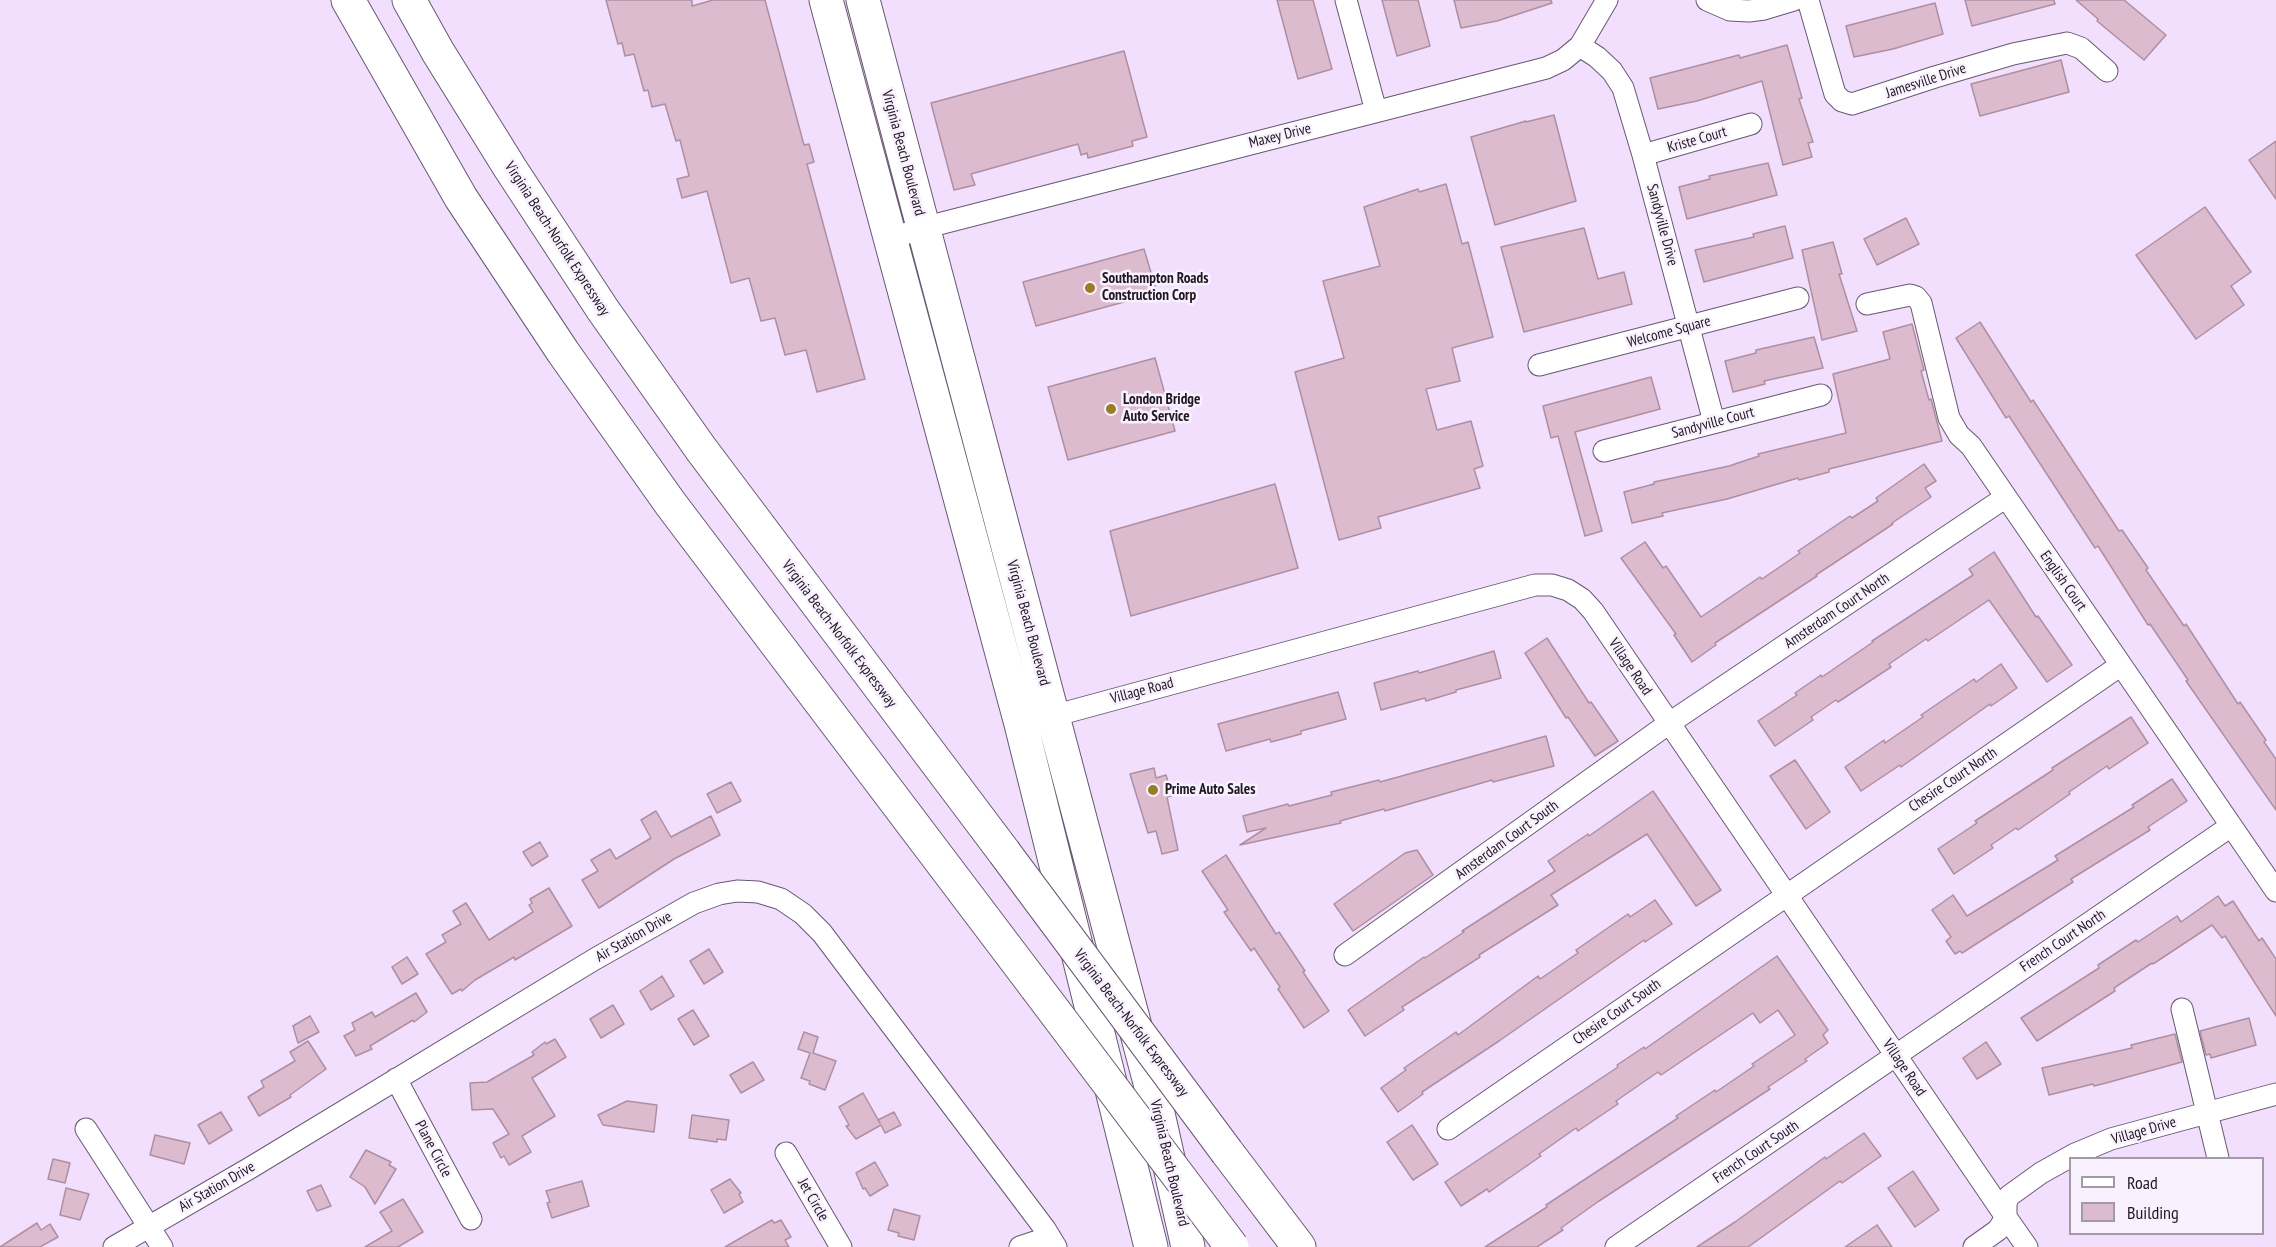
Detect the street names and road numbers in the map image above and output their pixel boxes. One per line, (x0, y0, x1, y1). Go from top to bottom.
street label: Jamesville Drive (1884, 60, 1968, 102)
street label: Virginia Beach Boulevard (878, 88, 928, 218)
street label: Maxey Drive (1247, 120, 1313, 152)
street label: Kriste Court (1665, 123, 1729, 157)
street label: Virginia Beach-Norfolk Expressway (500, 159, 614, 319)
street label: Sandyville Drive (1642, 182, 1682, 268)
street label: Welcome Square (1625, 312, 1713, 352)
street label: Sandyville Court (1670, 403, 1756, 443)
street label: English Court (2036, 548, 2090, 614)
street label: Virginia Beach-Norfolk Expressway (778, 557, 900, 711)
street label: Virginia Beach Boulevard (1003, 558, 1053, 688)
street label: Amsterdam Court North (1781, 569, 1893, 653)
street label: Village Road (1604, 635, 1656, 699)
street label: Village Road (1108, 674, 1176, 708)
street label: Chesire Court North (1906, 744, 2000, 816)
street label: Amsterdam Court South (1452, 797, 1562, 883)
street label: French Court North (2017, 906, 2109, 976)
street label: Air Station Drive (593, 908, 675, 966)
street label: Virginia Beach-Norfolk Expressway (1070, 946, 1192, 1100)
street label: Chesire Court South (1570, 975, 1664, 1049)
street label: Village Road (1878, 1036, 1930, 1100)
street label: Virginia Beach Boulevard (1146, 1098, 1192, 1228)
street label: Village Drive (2110, 1113, 2178, 1149)
street label: French Court South (1710, 1117, 1802, 1187)
street label: Plane Circle (411, 1118, 455, 1180)
street label: Air Station Drive (176, 1158, 258, 1216)
street label: Jet Circle (794, 1175, 832, 1225)

